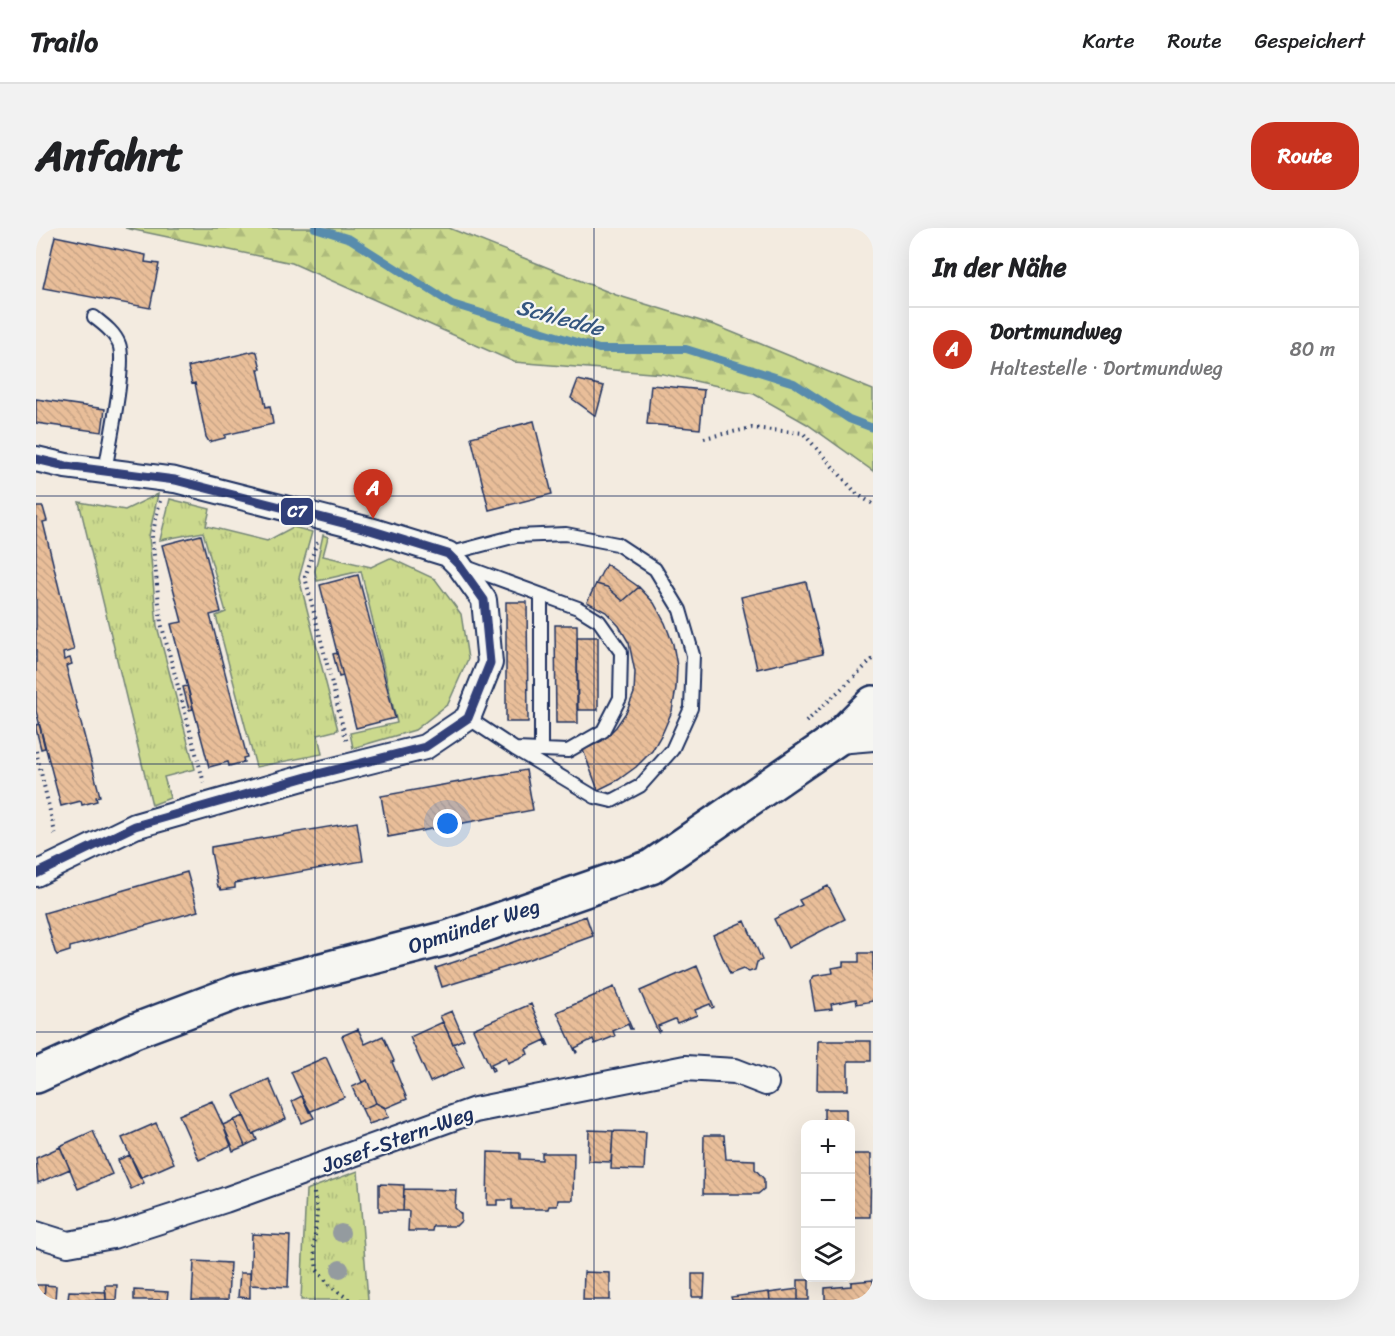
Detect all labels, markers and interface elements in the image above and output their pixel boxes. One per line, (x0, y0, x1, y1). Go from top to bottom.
text: Trailo (30, 17, 98, 66)
text: Karte (1083, 22, 1134, 60)
text: Route (1167, 22, 1221, 60)
text: Gespeichert (1254, 22, 1365, 60)
text: Anfahrt (36, 119, 183, 193)
button: Route (1251, 122, 1359, 190)
text: In der Nähe (933, 244, 1067, 290)
water label: Schledde (512, 287, 610, 348)
text: Dortmundweg (990, 312, 1122, 351)
text: A (946, 332, 959, 367)
text: 80 m (1290, 332, 1335, 367)
text: Haltestelle · Dortmundweg (990, 351, 1223, 386)
pin: A (354, 470, 392, 519)
line badge: C7 (280, 497, 314, 526)
text: C7 (286, 497, 308, 526)
your location (433, 809, 462, 838)
street label: Opmünder Weg (403, 887, 545, 965)
street label: Josef-Stern-Weg (316, 1094, 479, 1184)
map controls (801, 1120, 855, 1282)
button: + (801, 1120, 855, 1174)
button: − (801, 1174, 855, 1228)
button: layers (801, 1228, 855, 1282)

